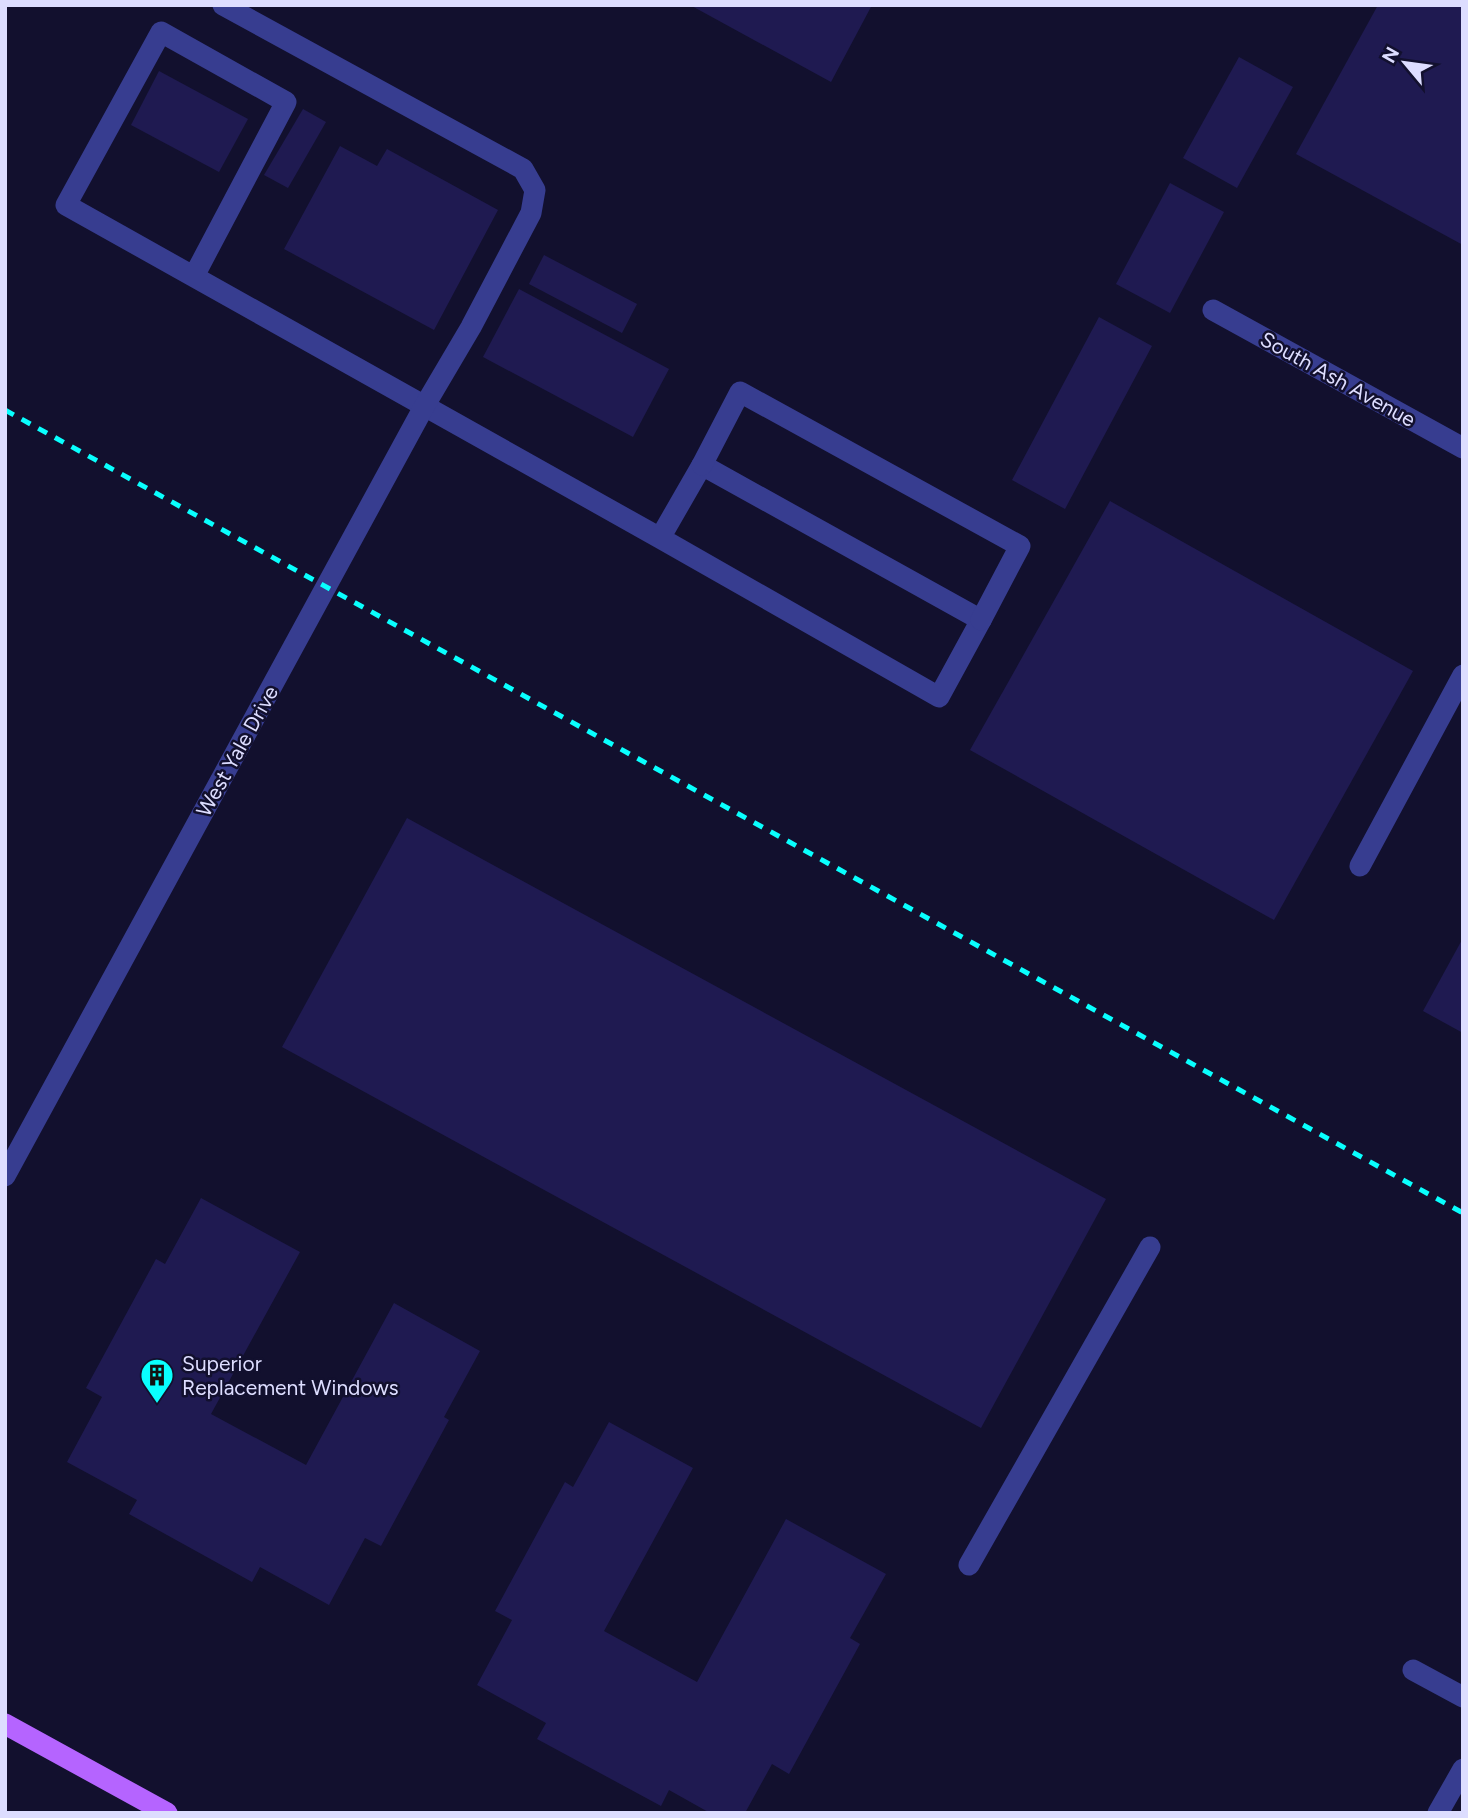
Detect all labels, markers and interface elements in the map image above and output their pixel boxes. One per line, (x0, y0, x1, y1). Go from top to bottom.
north arrow (1370, 28, 1440, 98)
text: N (1377, 43, 1404, 67)
street label: South Ash Avenue (1256, 326, 1420, 432)
street label: West Yale Drive (191, 681, 283, 821)
place label: Superior Replacement Windows (182, 1351, 399, 1400)
building icon: Superior Replacement Windows (138, 1356, 176, 1405)

